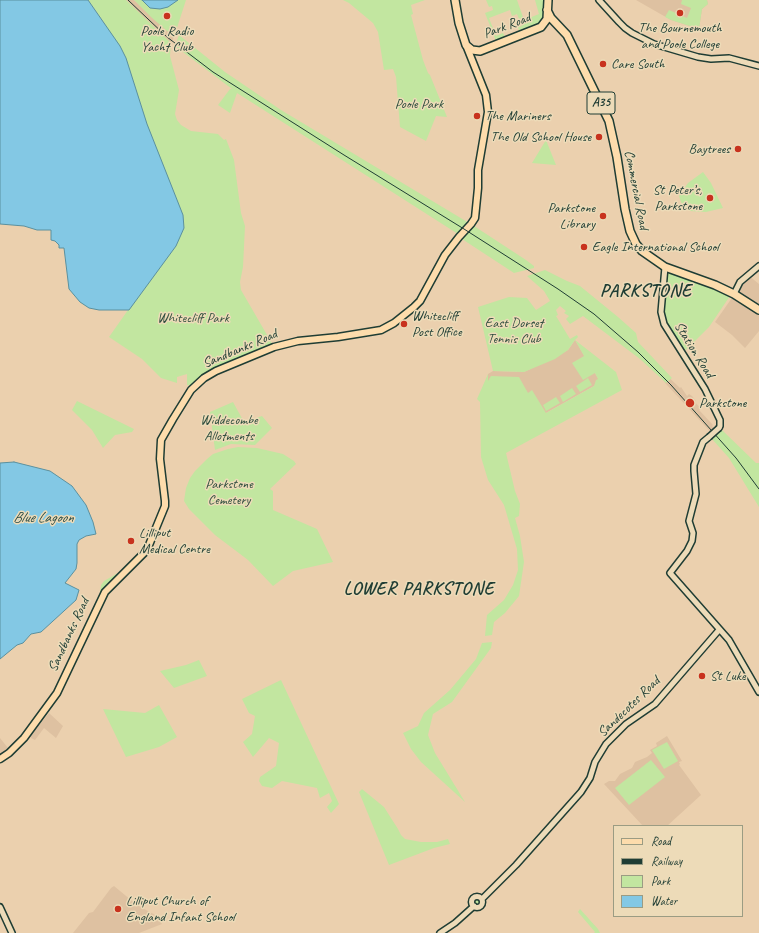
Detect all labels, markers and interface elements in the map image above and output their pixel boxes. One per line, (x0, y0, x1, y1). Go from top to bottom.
marker: The Bournemouth and Poole College (675, 8, 685, 18)
street label: Park Road (481, 9, 533, 43)
marker: Poole Radio Yacht Club (162, 11, 172, 21)
place label: The Bournemouth and Poole College (638, 20, 722, 52)
place label: Poole Radio Yacht Club (141, 23, 193, 56)
place label: Care South (611, 56, 664, 72)
marker: Care South (598, 59, 608, 69)
road number: A35 (587, 92, 615, 114)
park label: Poole Park (395, 96, 443, 112)
place label: The Mariners (485, 108, 551, 124)
marker: The Mariners (472, 111, 482, 121)
place label: The Old School House (491, 129, 591, 145)
marker: The Old School House (594, 132, 604, 142)
place label: Baytrees (689, 141, 730, 157)
marker: Baytrees (733, 144, 743, 154)
street label: Commercial Road (620, 149, 652, 231)
place label: St Peter’s, Parkstone (653, 182, 702, 214)
marker: St Peter’s, Parkstone (705, 193, 715, 203)
place label: Parkstone Library (548, 200, 595, 232)
marker: Parkstone Library (598, 211, 608, 221)
place label: Eagle International School (592, 239, 719, 255)
marker: Eagle International School (579, 242, 589, 252)
district label: PARKSTONE (601, 280, 691, 302)
place label: Whitecliff Post Office (412, 308, 461, 340)
park label: Whitecliff Park (157, 310, 229, 326)
park label: East Dorset Tennis Club (485, 315, 543, 348)
marker: Whitecliff Post Office (399, 319, 409, 329)
street label: Station Road (670, 319, 718, 381)
street label: Sandbanks Road (200, 326, 280, 372)
place label: Parkstone (699, 395, 746, 411)
marker: Parkstone (684, 397, 696, 409)
park label: Widdecombe Allotments (200, 412, 258, 444)
park label: Parkstone Cemetery (205, 476, 253, 508)
water label: Blue Lagoon (13, 509, 73, 527)
place label: Lilliput Medical Centre (139, 525, 210, 558)
marker: Lilliput Medical Centre (126, 536, 136, 546)
district label: LOWER PARKSTONE (345, 578, 493, 600)
street label: Sandbanks Road (45, 596, 93, 674)
place label: St Luke (710, 668, 745, 684)
marker: St Luke (697, 671, 707, 681)
street label: Sandecotes Road (594, 673, 664, 741)
legend (613, 825, 743, 917)
text: Road (651, 833, 671, 849)
text: Railway (651, 853, 682, 869)
text: Park (651, 873, 670, 889)
place label: Lilliput Church of England Infant School (126, 893, 235, 926)
text: Water (651, 893, 677, 909)
marker: Lilliput Church of England Infant School (113, 904, 123, 914)

